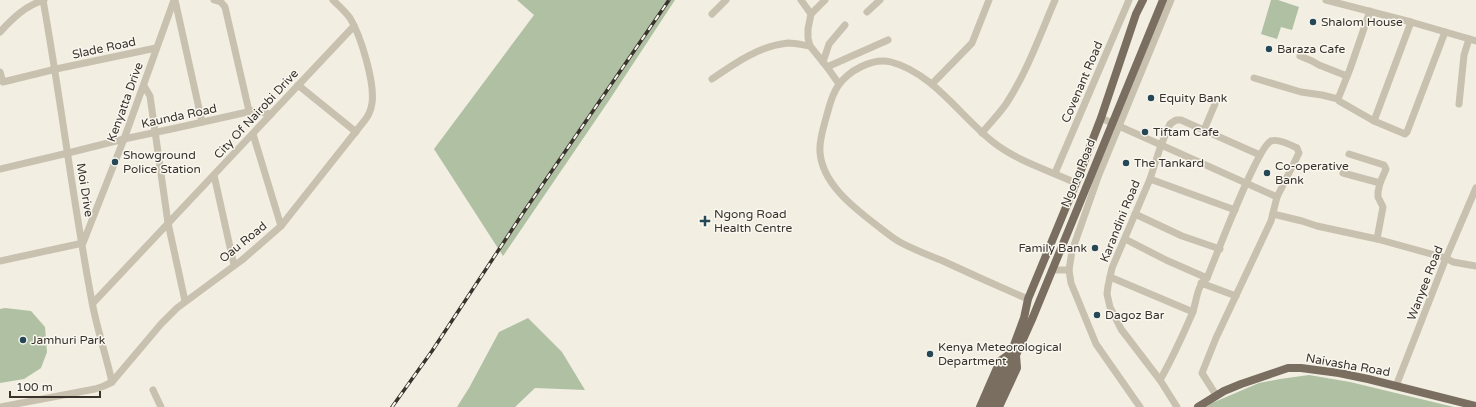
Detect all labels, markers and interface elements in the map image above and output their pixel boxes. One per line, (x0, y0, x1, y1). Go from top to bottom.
place label: Shalom House (1321, 15, 1403, 29)
marker: Shalom House (1308, 17, 1318, 27)
street label: Slade Road (71, 34, 137, 62)
street label: Covenant Road (1058, 39, 1106, 125)
place label: Baraza Cafe (1277, 42, 1345, 56)
marker: Baraza Cafe (1264, 44, 1274, 54)
street label: Kenyatta Drive (104, 60, 146, 144)
street label: City Of Nairobi Drive (211, 66, 301, 162)
place label: Equity Bank (1159, 91, 1228, 105)
marker: Equity Bank (1146, 93, 1156, 103)
street label: Kaunda Road (140, 101, 218, 131)
place label: Tiftam Cafe (1153, 125, 1219, 139)
marker: Tiftam Cafe (1140, 127, 1150, 137)
street label: Ngong Road (1058, 137, 1098, 209)
place label: Showground Police Station (123, 148, 201, 176)
place label: The Tankard (1134, 156, 1204, 170)
marker: Showground Police Station (110, 157, 120, 167)
marker: The Tankard (1121, 158, 1131, 168)
place label: Co-operative Bank (1275, 159, 1349, 187)
street label: Moi Drive (74, 162, 96, 218)
marker: Co-operative Bank (1262, 168, 1272, 178)
street label: Karandini Road (1097, 178, 1143, 264)
place label: Ngong Road Health Centre (714, 207, 793, 235)
marker: Ngong Road Health Centre (699, 215, 711, 227)
street label: Oau Road (216, 219, 270, 265)
place label: Family Bank (1018, 241, 1087, 255)
marker: Family Bank (1090, 243, 1100, 253)
street label: Wanyee Road (1404, 244, 1446, 322)
place label: Dagoz Bar (1105, 308, 1165, 322)
marker: Dagoz Bar (1092, 310, 1102, 320)
place label: Jamhuri Park (31, 333, 106, 347)
marker: Jamhuri Park (18, 335, 28, 345)
place label: Kenya Meteorological Department (938, 340, 1062, 368)
marker: Kenya Meteorological Department (925, 349, 935, 359)
street label: Naivasha Road (1305, 351, 1391, 379)
scale bar (10, 373, 100, 399)
text: 100 m (16, 380, 53, 394)

